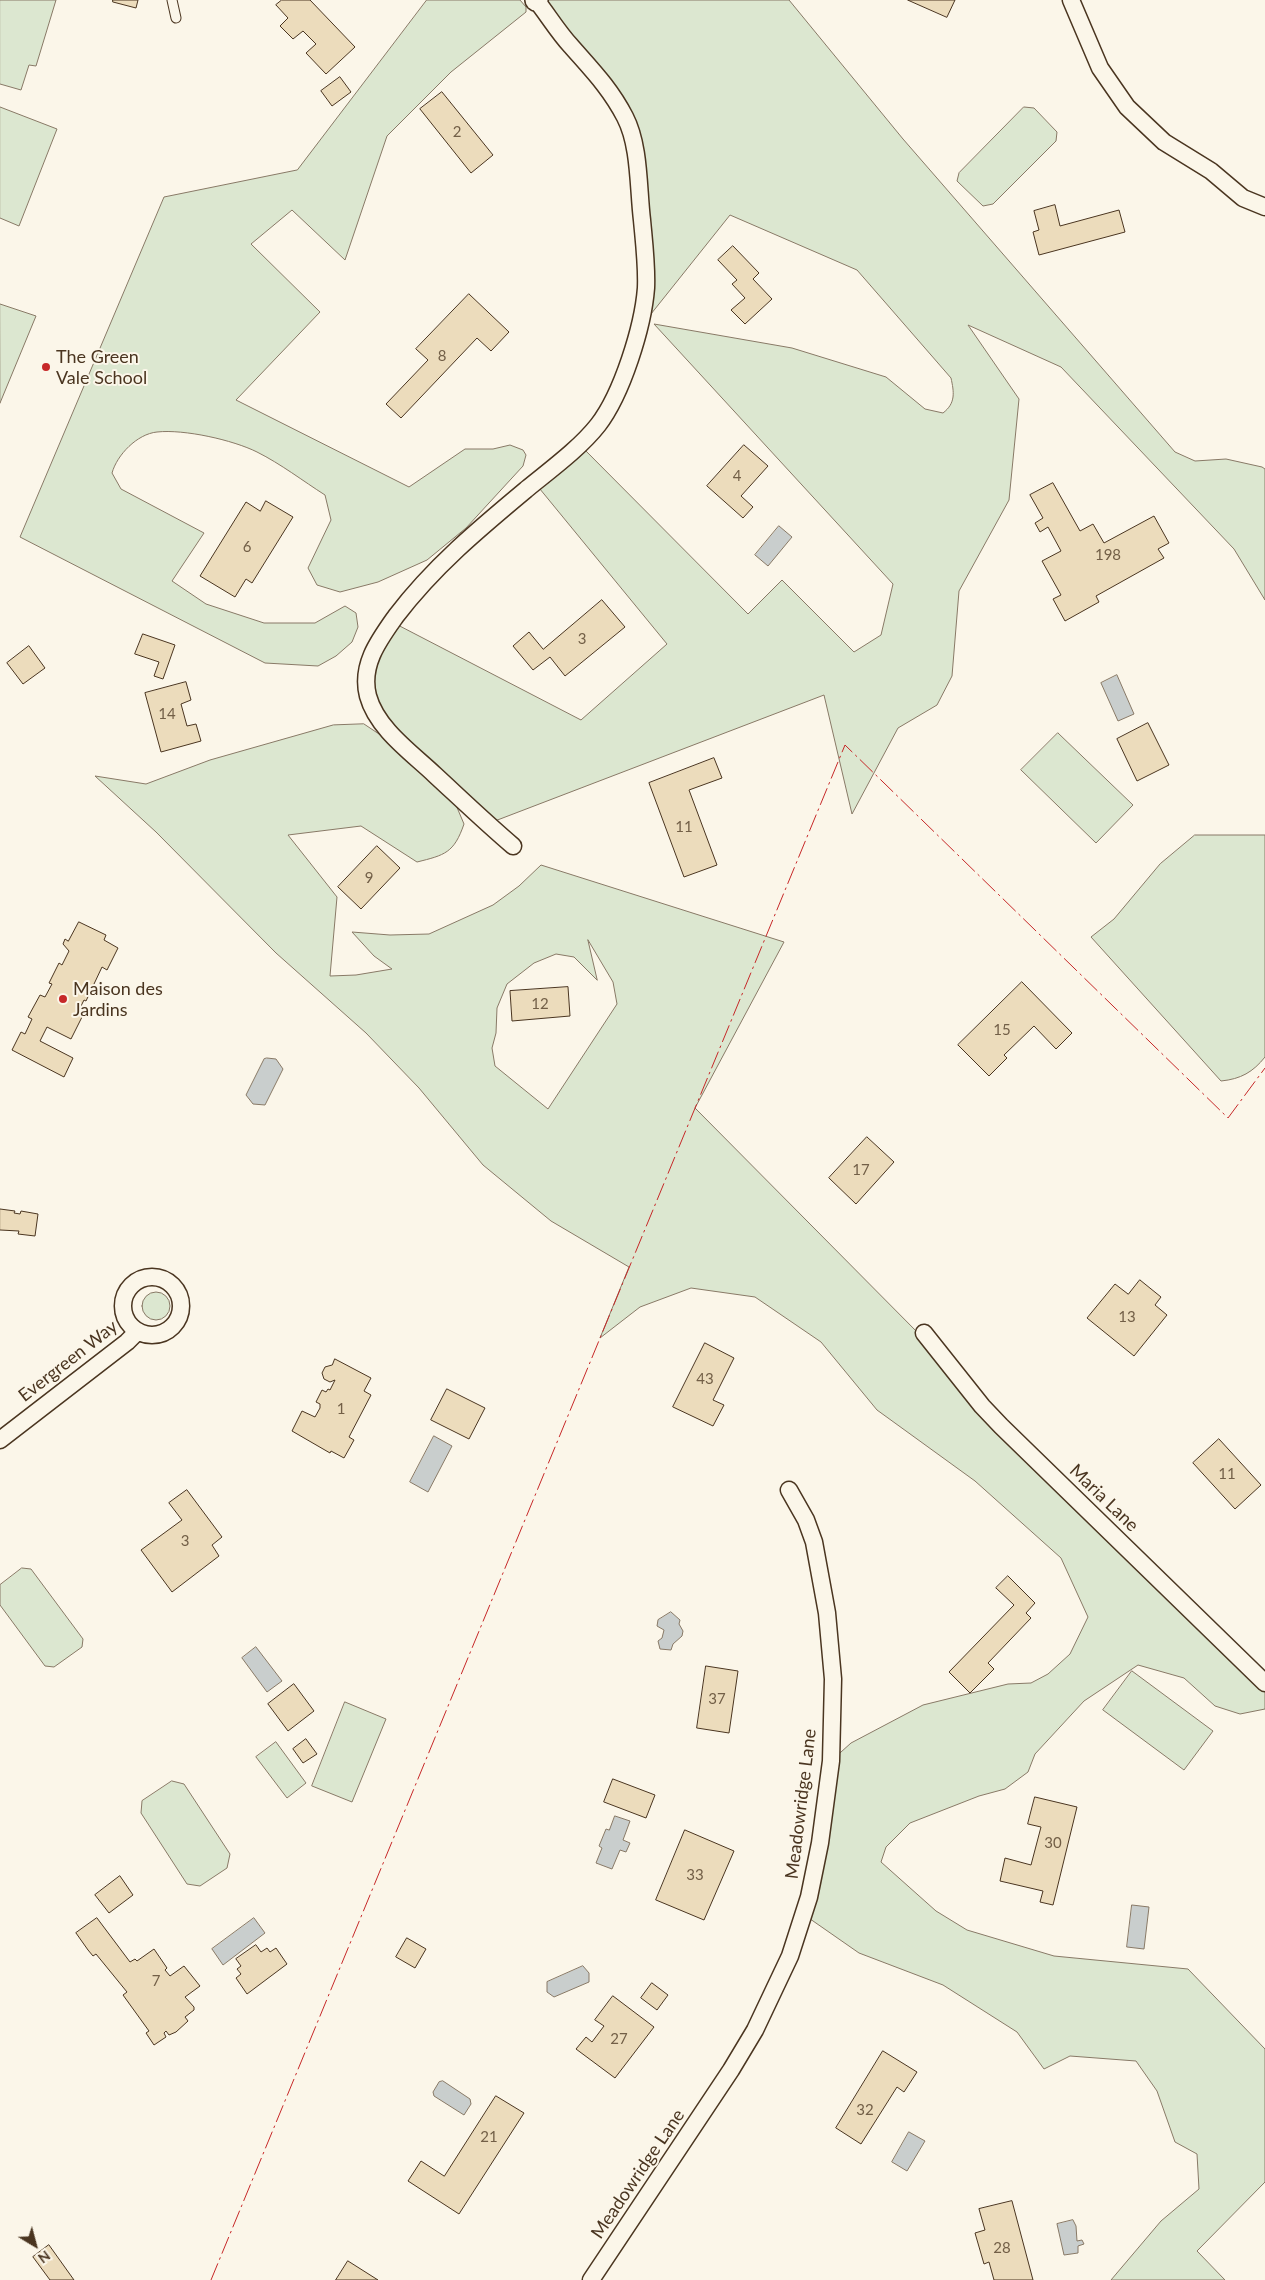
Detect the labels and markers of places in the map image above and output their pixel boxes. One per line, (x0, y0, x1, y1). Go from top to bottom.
place label: The Green Vale School (56, 346, 147, 388)
marker: The Green Vale School (40, 361, 52, 373)
place label: Maison des Jardins (73, 978, 163, 1021)
marker: Maison des Jardins (57, 993, 69, 1005)

